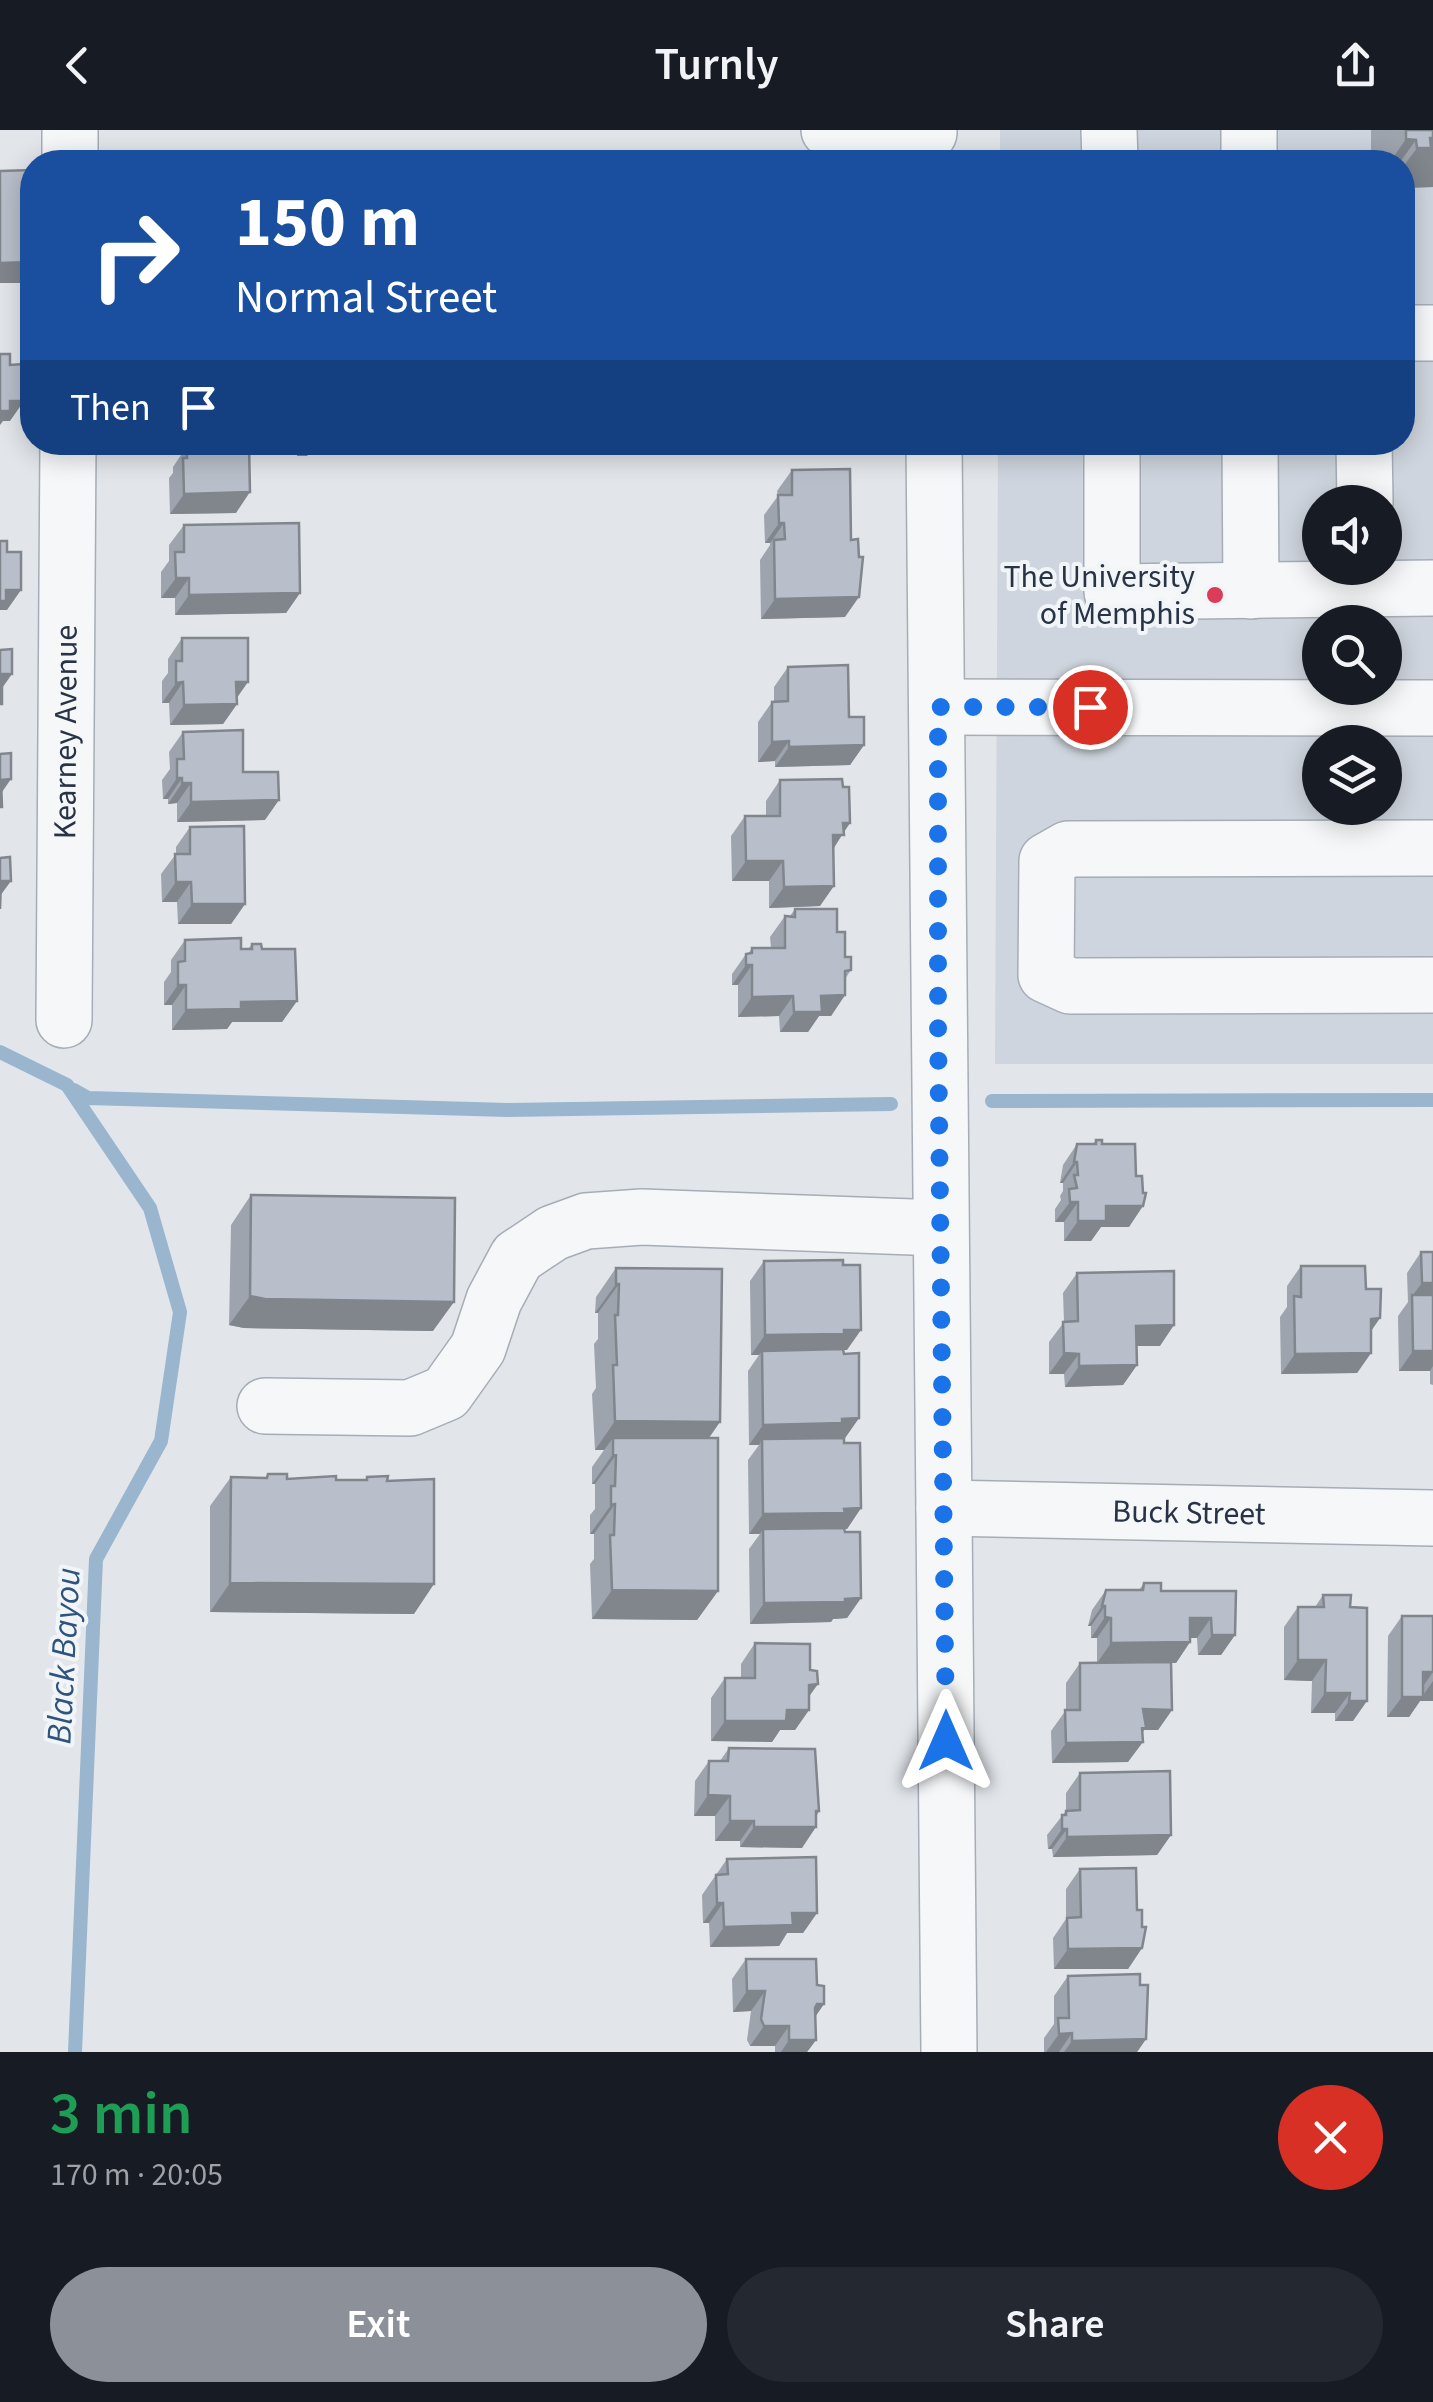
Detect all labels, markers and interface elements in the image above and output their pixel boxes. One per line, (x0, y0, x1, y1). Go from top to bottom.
text: Turnly (654, 33, 779, 97)
icon: back (50, 38, 105, 93)
icon: share (1328, 38, 1383, 93)
text: 150 m (235, 173, 420, 273)
icon: right (70, 190, 200, 320)
text: Normal Street (235, 266, 497, 330)
icon: arrive (171, 380, 226, 435)
text: Then (70, 381, 151, 435)
map controls (1302, 485, 1402, 825)
button: sound (1302, 485, 1402, 585)
place label: The University of Memphis (1003, 554, 1195, 637)
marker: The University of Memphis (1204, 584, 1226, 606)
button: search (1302, 605, 1402, 705)
street label: Kearney Avenue (42, 625, 90, 839)
pin (1048, 665, 1133, 750)
icon: arrive (1063, 680, 1118, 735)
button: layers (1302, 725, 1402, 825)
street label: Buck Street (1112, 1488, 1266, 1538)
water label: Black Bayou (34, 1566, 94, 1746)
position arrow (894, 1689, 998, 1793)
text: 3 min (50, 2072, 193, 2157)
button: close (1278, 2085, 1383, 2190)
text: 170 m · 20:05 (50, 2152, 223, 2198)
button: Exit (50, 2267, 707, 2382)
button: Share (727, 2267, 1383, 2382)

